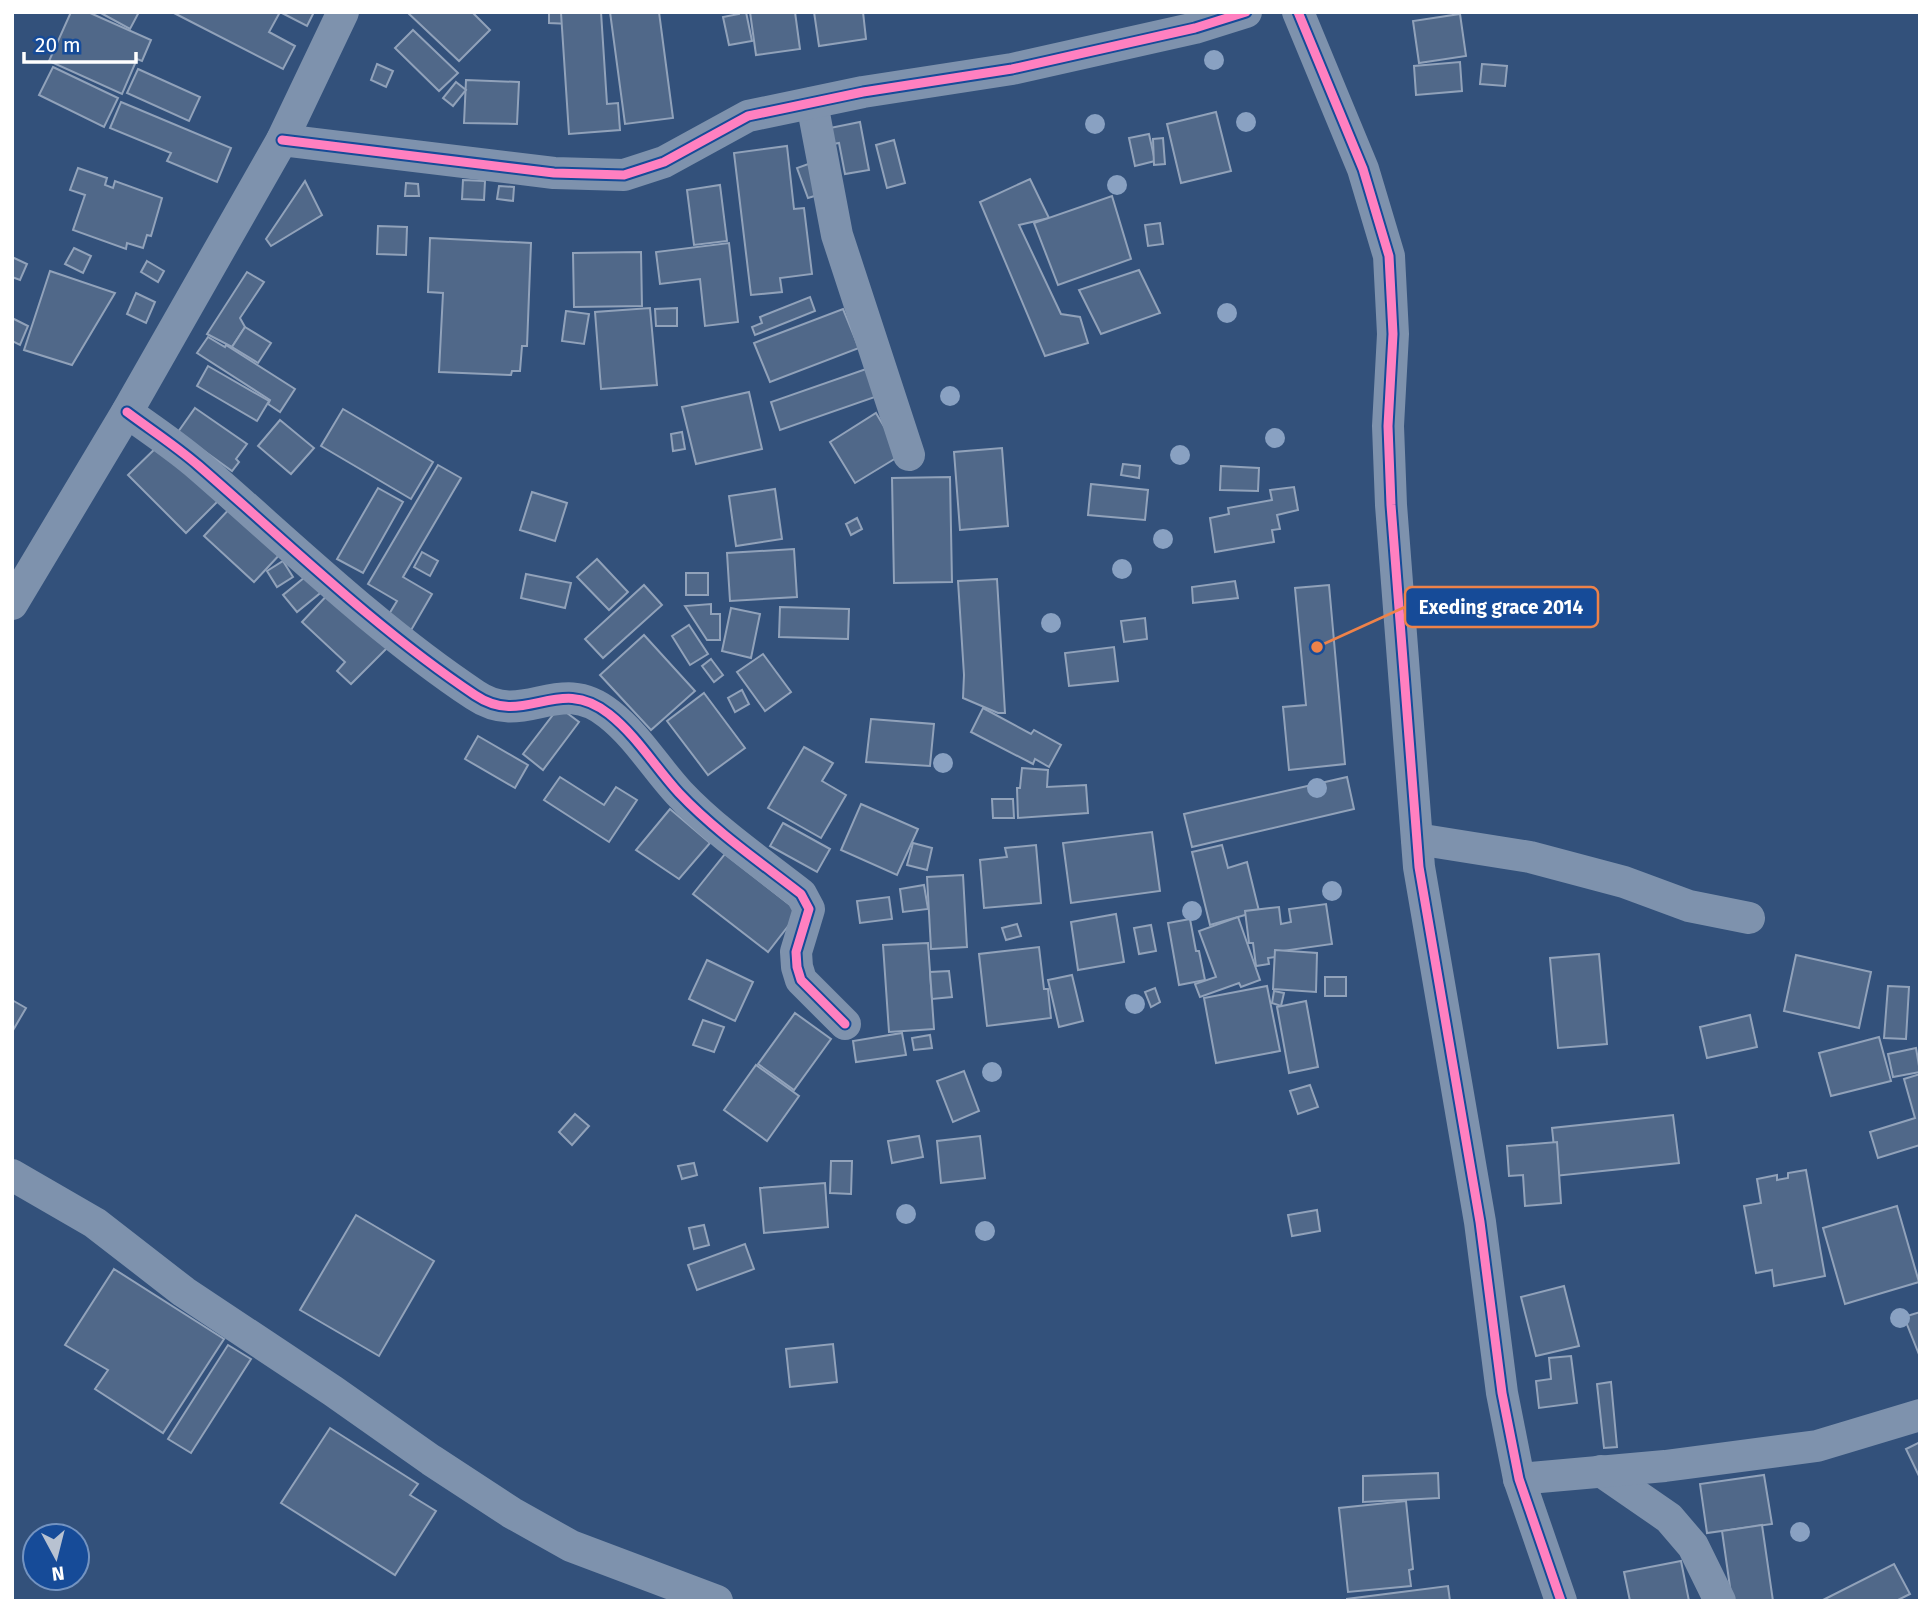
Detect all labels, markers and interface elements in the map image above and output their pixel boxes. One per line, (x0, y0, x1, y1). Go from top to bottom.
scale bar (24, 21, 136, 65)
text: 20 m (35, 32, 81, 58)
callout: Exeding grace 2014 (1405, 587, 1598, 627)
text: Exeding grace 2014 (1419, 596, 1583, 619)
north arrow (21, 1522, 91, 1592)
text: N (50, 1561, 66, 1586)

